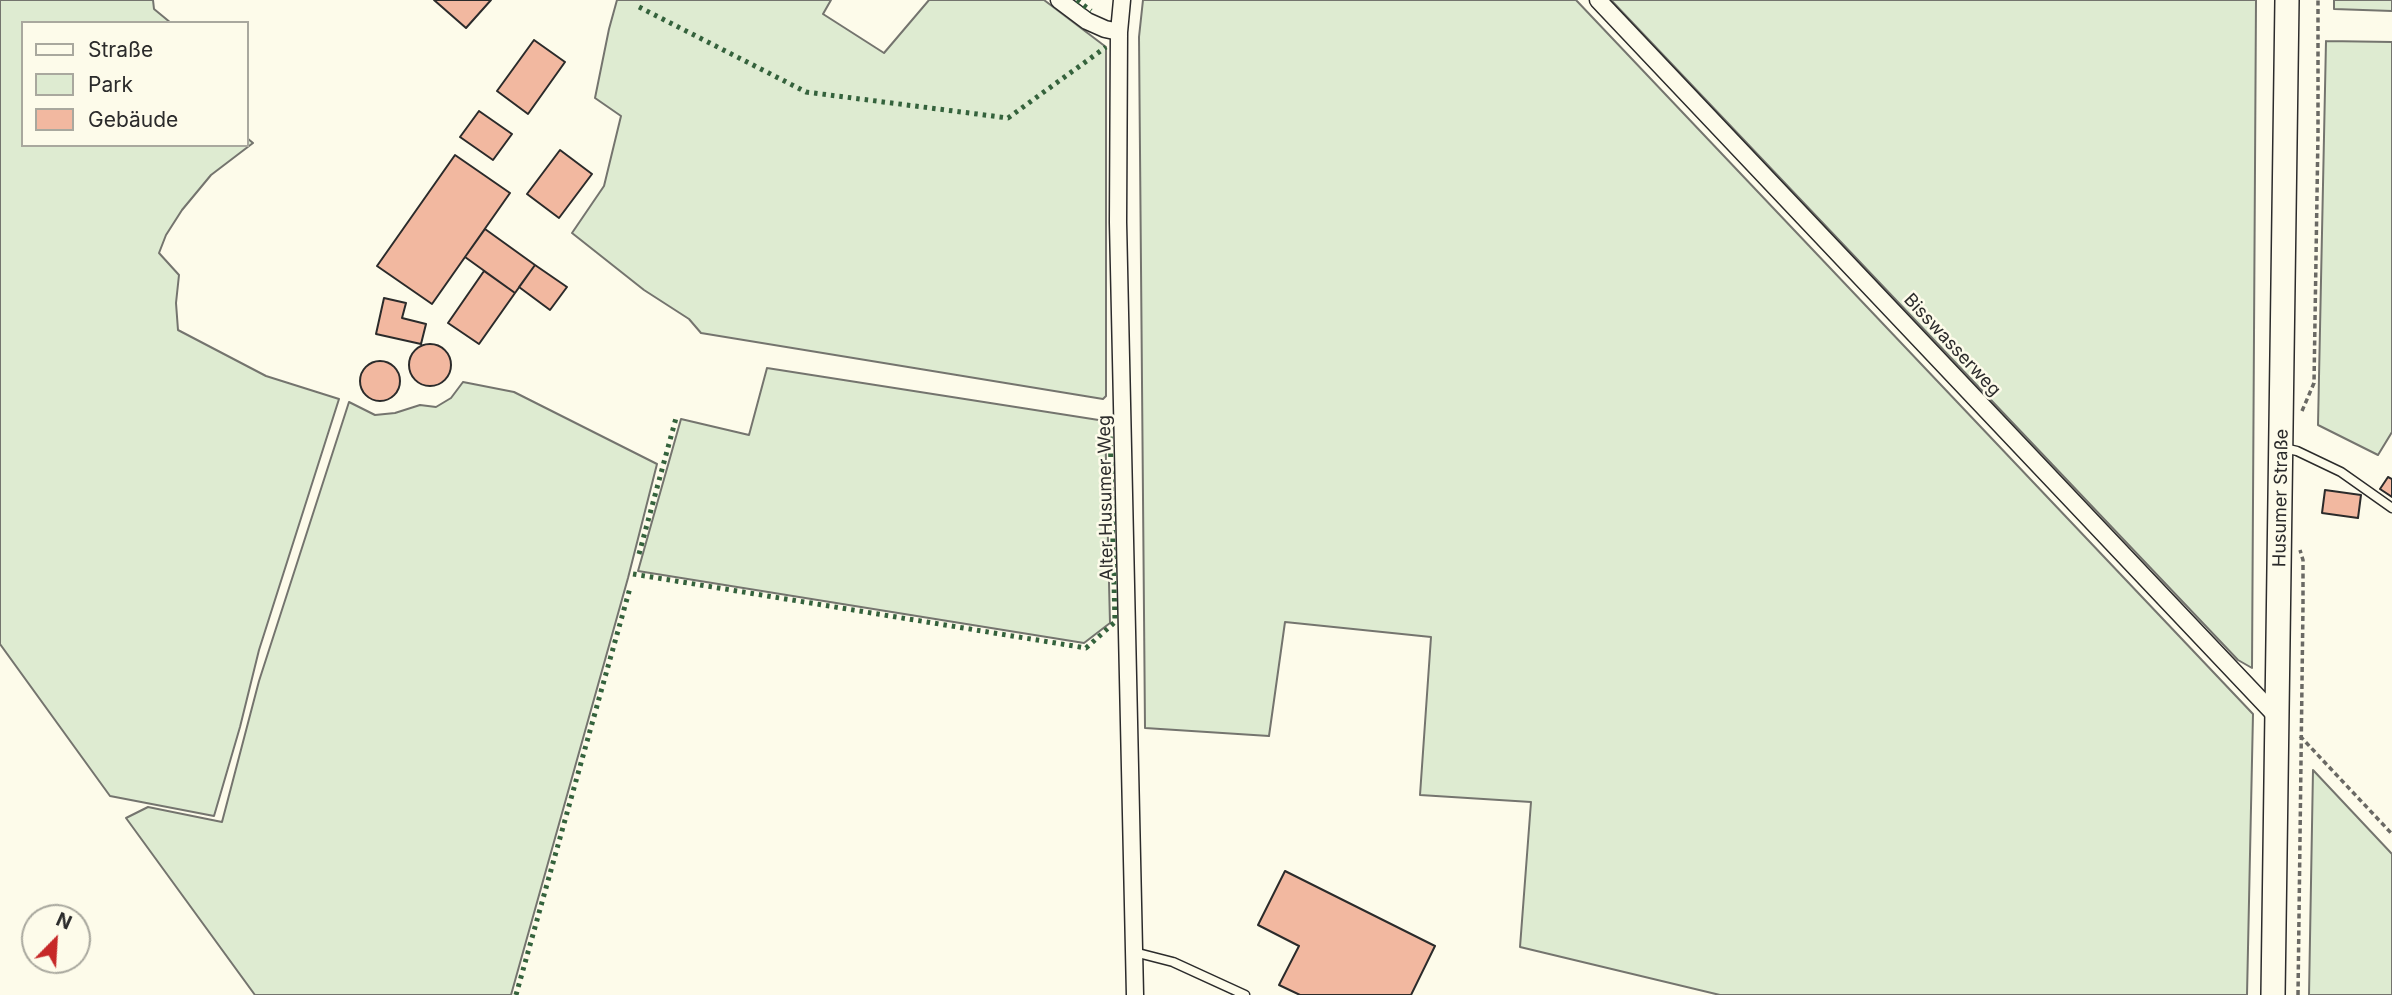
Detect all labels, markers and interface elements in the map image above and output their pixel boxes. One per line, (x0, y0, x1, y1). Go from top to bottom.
legend (21, 21, 248, 147)
text: Straße (88, 37, 153, 62)
text: Park (88, 72, 133, 97)
text: Gebäude (88, 107, 178, 132)
street label: Bisswasserweg (1899, 289, 2005, 401)
street label: Alter Husumer Weg (1094, 415, 1118, 581)
street label: Husumer Straße (2269, 429, 2293, 567)
north arrow (21, 904, 91, 974)
text: N (53, 908, 75, 935)

